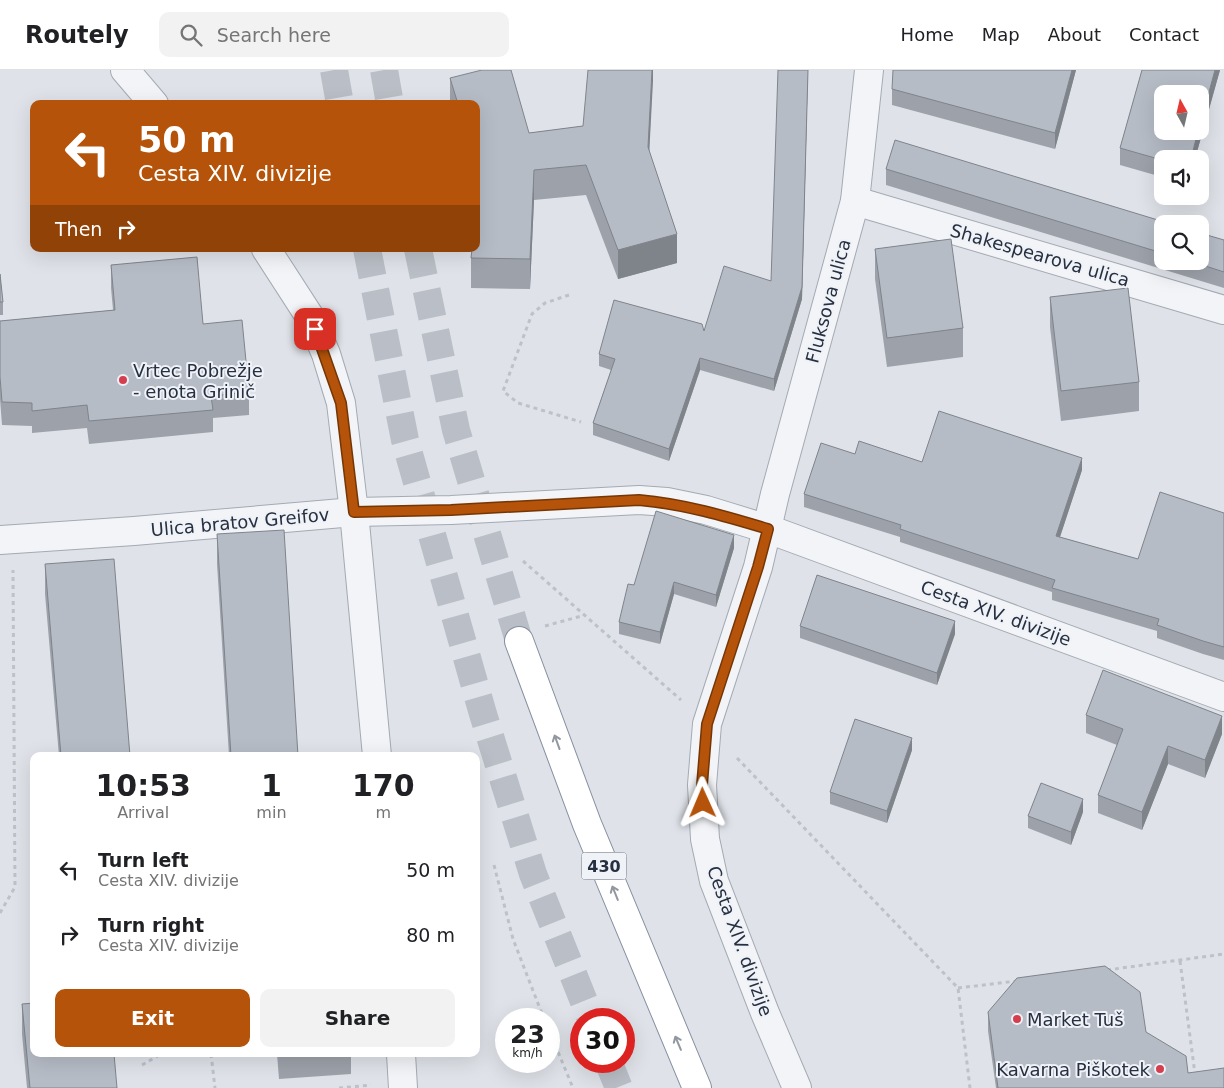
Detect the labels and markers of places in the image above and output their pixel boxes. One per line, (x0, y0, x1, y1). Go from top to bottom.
pin (294, 308, 336, 350)
place label: Vrtec Pobrežje - enota Grinič (133, 360, 263, 402)
marker: Vrtec Pobrežje - enota Grinič (117, 374, 129, 386)
place label: Market Tuš (1027, 1009, 1124, 1030)
marker: Market Tuš (1011, 1013, 1023, 1025)
place label: Kavarna Piškotek (996, 1059, 1151, 1080)
marker: Kavarna Piškotek (1154, 1063, 1166, 1075)

